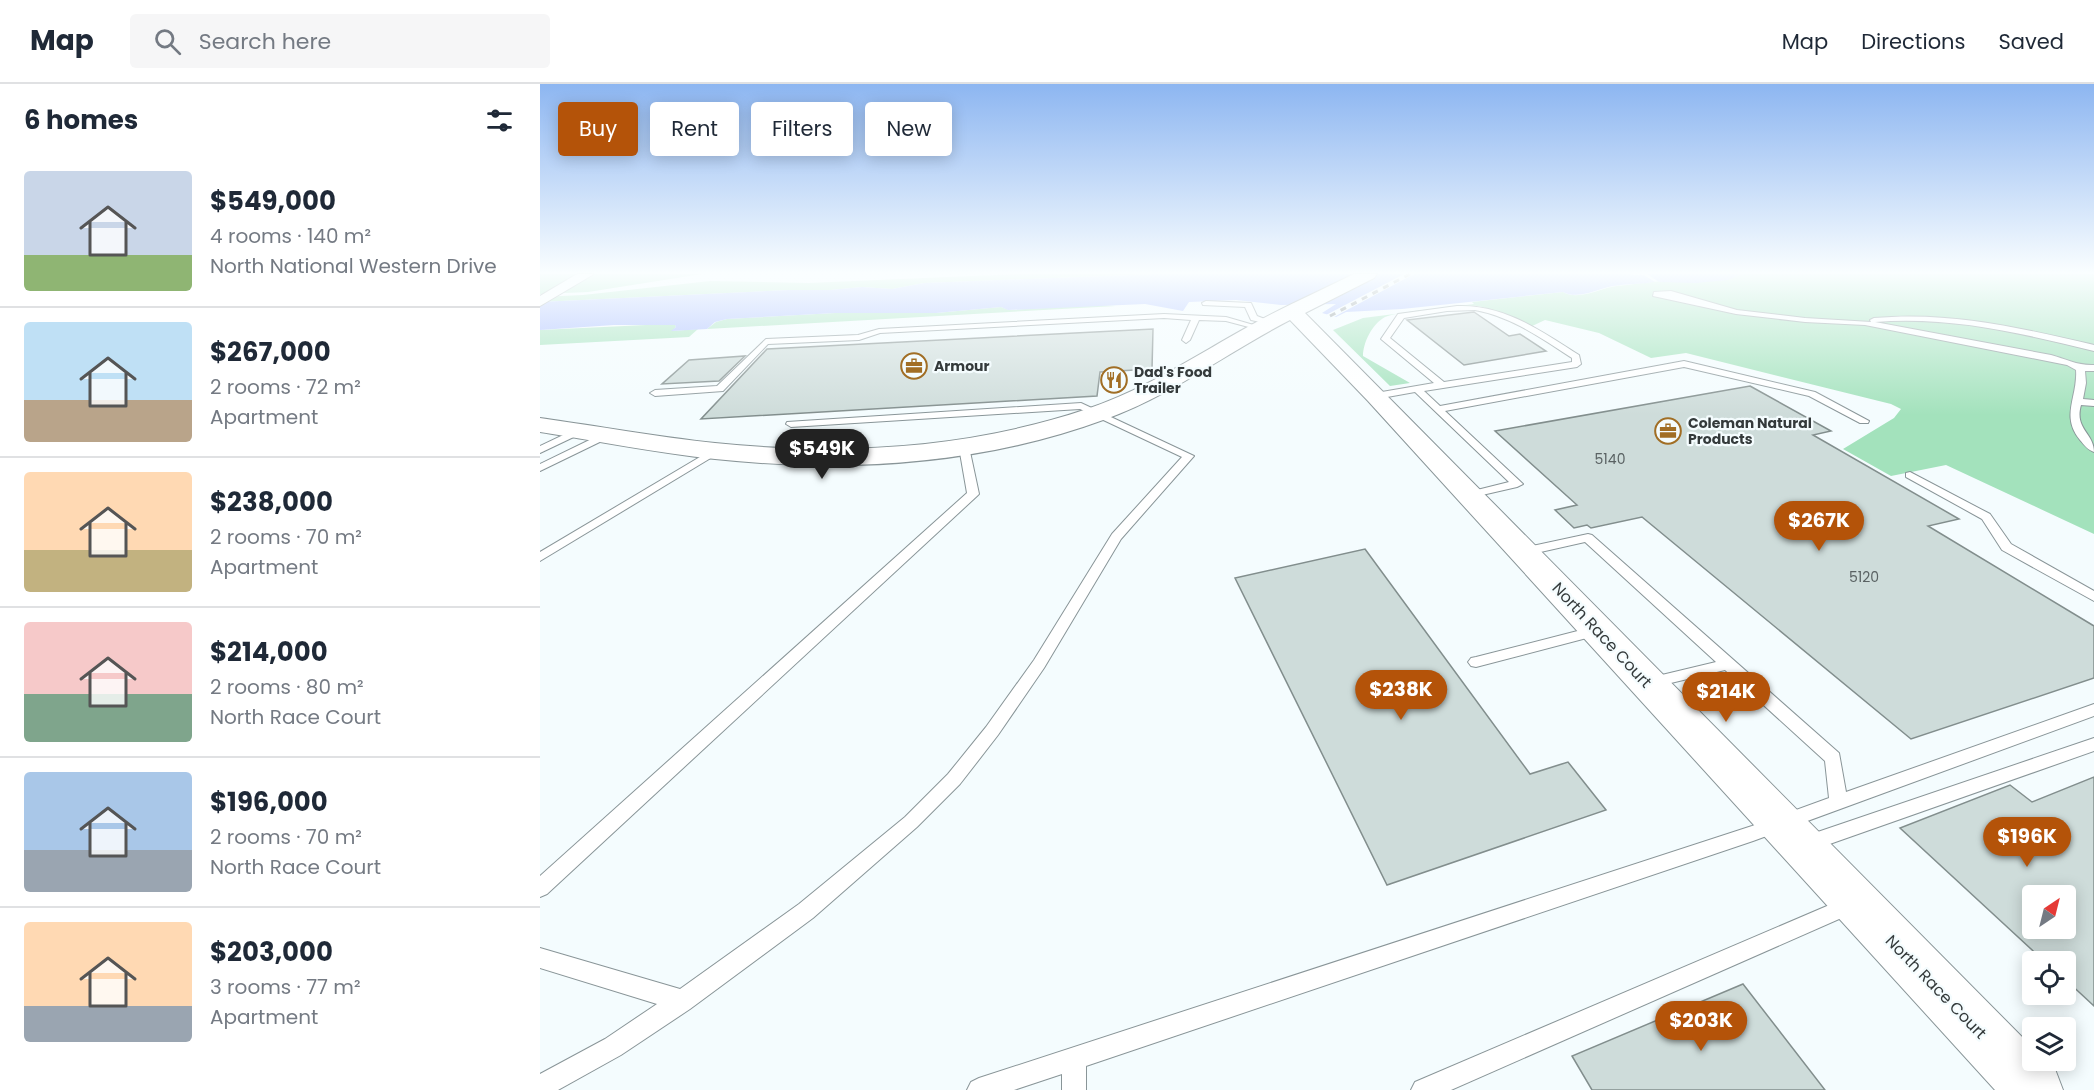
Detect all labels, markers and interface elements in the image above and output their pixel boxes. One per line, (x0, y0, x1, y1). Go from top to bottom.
search box (130, 14, 550, 68)
text: Map (30, 21, 94, 60)
icon: search (151, 25, 184, 58)
text: Search here (199, 26, 331, 57)
text: Map (1782, 27, 1828, 56)
text: Directions (1861, 27, 1965, 56)
text: Saved (1998, 27, 2064, 56)
text: 6 homes (24, 102, 138, 138)
chip: Buy (558, 102, 638, 156)
chip: Rent (650, 102, 739, 156)
chip: Filters (751, 102, 853, 156)
chip: New (865, 102, 952, 156)
icon: filters (483, 104, 516, 137)
text: $549,000 (210, 183, 336, 219)
icon: home (72, 195, 144, 267)
text: 4 rooms · 140 m² (210, 222, 371, 250)
text: North National Western Drive (210, 252, 497, 280)
text: $267,000 (210, 334, 331, 370)
icon: home (72, 346, 144, 418)
office icon: Armour (899, 351, 929, 381)
place label: Armour (934, 356, 989, 376)
place label: Dad's Food Trailer (1134, 362, 1212, 398)
restaurant icon: Dad's Food Trailer (1099, 365, 1129, 395)
text: 2 rooms · 72 m² (210, 373, 361, 401)
text: Apartment (210, 403, 318, 431)
place label: Coleman Natural Products (1688, 413, 1812, 449)
office icon: Coleman Natural Products (1653, 416, 1683, 446)
pin: $549K (780, 429, 864, 480)
text: $549K (789, 434, 855, 462)
house number: 5140 (1595, 449, 1625, 469)
text: $238,000 (210, 484, 333, 520)
icon: home (72, 496, 144, 568)
pin: $267K (1777, 501, 1861, 552)
text: $267K (1788, 506, 1850, 534)
text: 2 rooms · 70 m² (210, 523, 362, 551)
text: Apartment (210, 553, 318, 581)
house number: 5120 (1849, 567, 1879, 587)
street label: North Race Court (1547, 577, 1657, 693)
text: $214,000 (210, 634, 328, 670)
icon: home (72, 646, 144, 718)
pin: $238K (1359, 670, 1443, 721)
pin: $214K (1684, 672, 1768, 723)
text: 2 rooms · 80 m² (210, 673, 364, 701)
text: $238K (1369, 675, 1433, 703)
text: $214K (1696, 677, 1756, 705)
text: North Race Court (210, 703, 381, 731)
text: $196,000 (210, 784, 328, 820)
icon: home (72, 796, 144, 868)
pin: $196K (1985, 817, 2069, 868)
text: $196K (1997, 822, 2057, 850)
text: 2 rooms · 70 m² (210, 823, 362, 851)
text: North Race Court (210, 853, 381, 881)
north arrow (2022, 885, 2076, 939)
map controls (2022, 885, 2076, 1071)
street label: North Race Court (1880, 930, 1992, 1044)
text: $203,000 (210, 934, 333, 970)
icon: home (72, 946, 144, 1018)
button: locate (2022, 951, 2076, 1005)
text: 3 rooms · 77 m² (210, 973, 361, 1001)
pin: $203K (1659, 1001, 1743, 1052)
text: Apartment (210, 1003, 318, 1031)
text: $203K (1669, 1006, 1733, 1034)
button: layers (2022, 1017, 2076, 1071)

